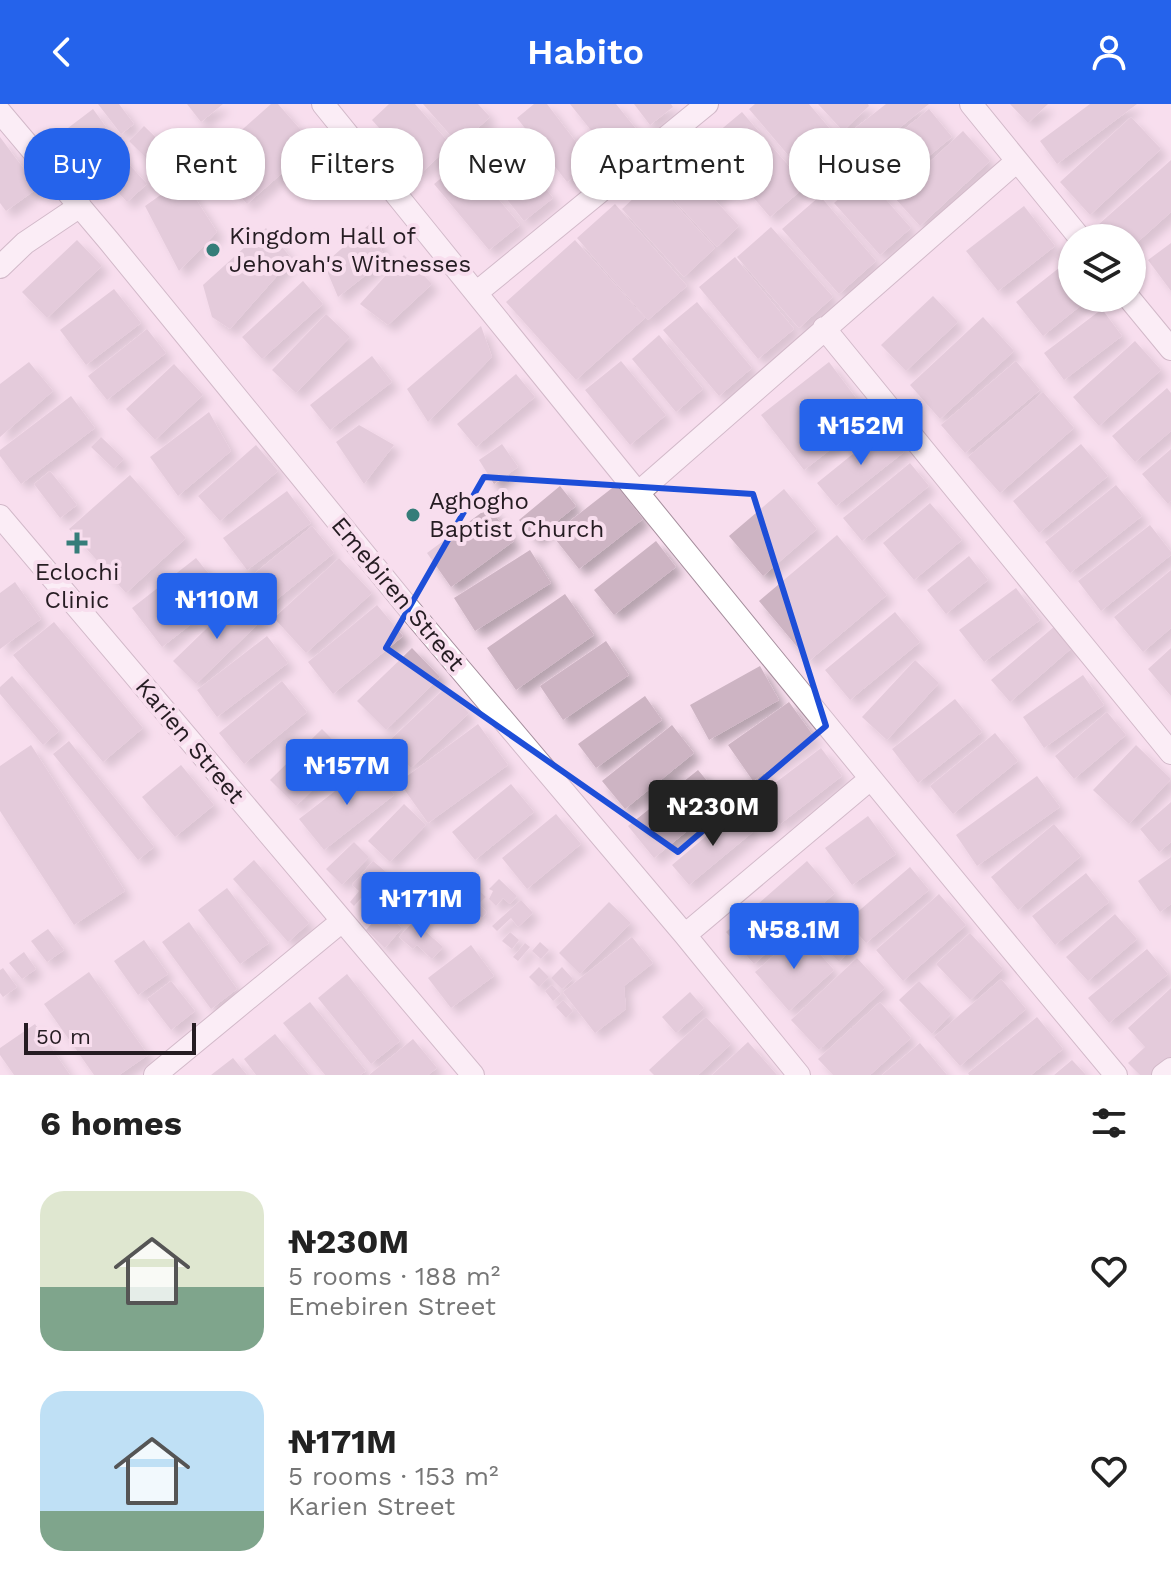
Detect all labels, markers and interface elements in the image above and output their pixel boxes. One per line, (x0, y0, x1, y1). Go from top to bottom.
icon: back (40, 30, 84, 74)
icon: person (1087, 30, 1131, 74)
text: Habito (527, 31, 644, 73)
chip: Buy (24, 128, 130, 200)
chip: Rent (146, 128, 265, 200)
chip: Filters (281, 128, 423, 200)
chip: New (439, 128, 555, 200)
chip: Apartment (571, 128, 773, 200)
chip: House (789, 128, 930, 200)
place label: Kingdom Hall of Jehovah's Witnesses (229, 222, 471, 278)
map controls (1058, 224, 1146, 312)
button: layers (1058, 224, 1146, 312)
marker: Kingdom Hall of Jehovah's Witnesses (204, 241, 222, 259)
pin: ₦152M (805, 399, 917, 467)
text: ₦152M (818, 410, 904, 440)
place label: Aghogho Baptist Church (429, 487, 604, 543)
marker: Aghogho Baptist Church (404, 506, 422, 524)
street label: Emebiren Street (326, 511, 470, 677)
marker: Eclochi Clinic (66, 532, 88, 554)
place label: Eclochi Clinic (35, 558, 119, 614)
pin: ₦110M (161, 573, 273, 641)
text: ₦110M (175, 584, 259, 614)
street label: Karien Street (130, 673, 250, 809)
pin: ₦157M (291, 739, 403, 807)
text: ₦157M (304, 750, 390, 780)
pin: ₦230M (657, 780, 769, 848)
text: ₦230M (667, 791, 759, 821)
pin: ₦171M (365, 872, 477, 940)
text: ₦171M (379, 883, 463, 913)
pin: ₦58.1M (729, 903, 859, 971)
text: ₦58.1M (748, 914, 840, 944)
scale bar (24, 1019, 196, 1055)
text: 50 m (36, 1024, 91, 1049)
icon: filters (1087, 1101, 1131, 1145)
text: 6 homes (40, 1103, 182, 1143)
text: ₦230M (288, 1221, 409, 1261)
icon: home (104, 1223, 200, 1319)
icon: heart (1087, 1249, 1131, 1293)
text: 5 rooms · 188 m² (288, 1261, 500, 1291)
text: Emebiren Street (288, 1291, 496, 1321)
text: ₦171M (288, 1421, 397, 1461)
icon: home (104, 1423, 200, 1519)
icon: heart (1087, 1449, 1131, 1493)
text: 5 rooms · 153 m² (288, 1461, 499, 1491)
text: Karien Street (288, 1491, 455, 1521)

